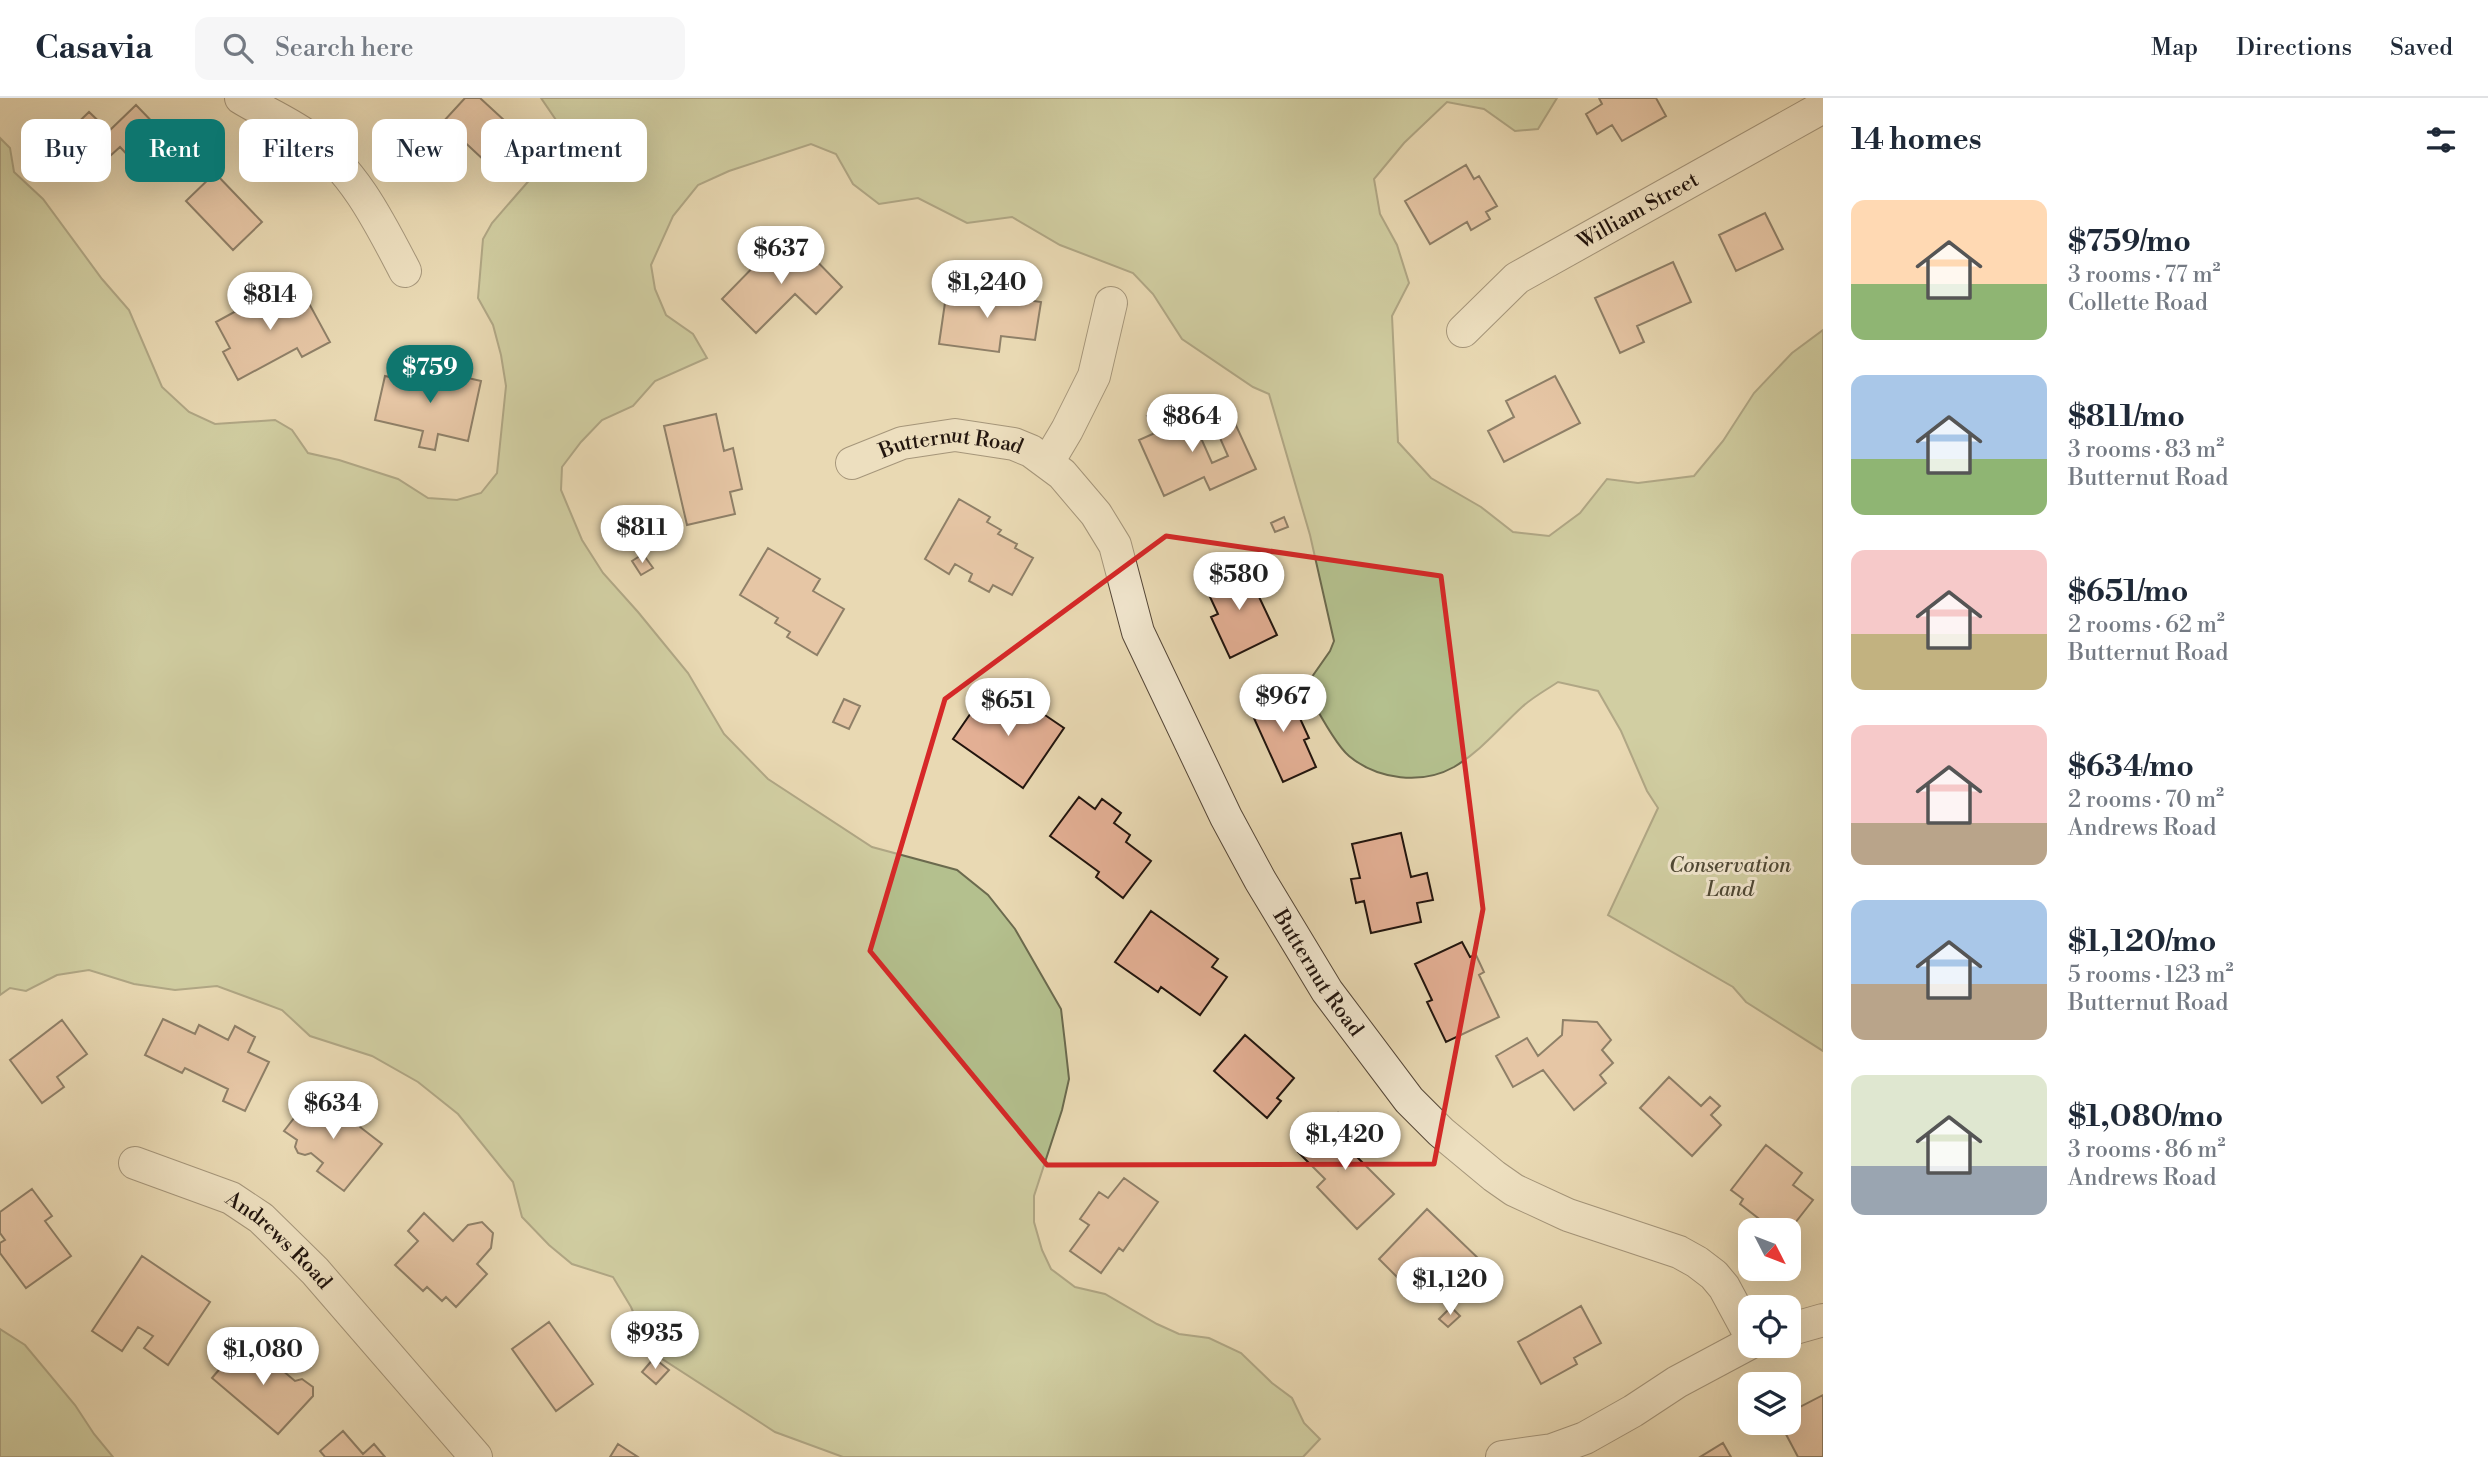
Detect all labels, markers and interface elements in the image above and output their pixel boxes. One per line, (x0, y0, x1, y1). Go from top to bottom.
search box (195, 17, 685, 80)
text: Casavia (35, 28, 153, 69)
icon: search (219, 29, 257, 67)
text: Search here (275, 32, 414, 64)
text: Map (2151, 33, 2198, 63)
text: Directions (2236, 33, 2352, 63)
text: Saved (2390, 33, 2453, 63)
chip: Buy (21, 119, 111, 182)
chip: Rent (125, 119, 225, 182)
chip: Filters (239, 119, 358, 182)
chip: New (372, 119, 467, 182)
chip: Apartment (481, 119, 647, 182)
text: 14 homes (1851, 121, 1982, 159)
icon: filters (2422, 121, 2460, 159)
street label: William Street (1572, 167, 1704, 256)
text: $759/mo (2068, 223, 2191, 261)
pin: $637 (740, 226, 822, 286)
icon: home (1907, 228, 1991, 312)
text: $637 (753, 235, 809, 263)
pin: $1,240 (930, 260, 1044, 320)
text: 3 rooms · 77 m² (2068, 261, 2221, 289)
text: $1,240 (948, 269, 1026, 297)
pin: $814 (229, 272, 311, 332)
text: $814 (243, 281, 297, 309)
text: Collette Road (2068, 289, 2208, 317)
pin: $759 (389, 345, 471, 405)
text: $759 (402, 354, 458, 382)
pin: $864 (1151, 394, 1233, 454)
text: $811/mo (2068, 398, 2185, 436)
text: $864 (1163, 403, 1221, 431)
icon: home (1907, 403, 1991, 487)
street label: Butternut Road (874, 423, 1027, 465)
text: 3 rooms · 83 m² (2068, 436, 2224, 464)
text: Butternut Road (2068, 464, 2228, 492)
pin: $811 (601, 505, 683, 565)
text: $811 (617, 514, 667, 542)
pin: $580 (1198, 552, 1280, 612)
text: $580 (1209, 561, 1269, 589)
text: $651/mo (2068, 573, 2188, 611)
icon: home (1907, 578, 1991, 662)
text: 2 rooms · 62 m² (2068, 611, 2225, 639)
text: Butternut Road (2068, 639, 2228, 667)
pin: $967 (1242, 674, 1324, 734)
pin: $651 (967, 678, 1049, 738)
text: $967 (1255, 683, 1311, 711)
text: $651 (981, 687, 1035, 715)
text: $634/mo (2068, 748, 2194, 786)
icon: home (1907, 753, 1991, 837)
text: 2 rooms · 70 m² (2068, 786, 2224, 814)
text: Andrews Road (2068, 814, 2216, 842)
park label: Conservation Land (1669, 853, 1791, 903)
street label: Butternut Road (1266, 904, 1369, 1042)
text: $1,120/mo (2068, 923, 2216, 961)
icon: home (1907, 928, 1991, 1012)
text: 5 rooms · 123 m² (2068, 961, 2234, 989)
text: Butternut Road (2068, 989, 2228, 1017)
pin: $634 (292, 1082, 374, 1141)
text: $634 (304, 1090, 362, 1118)
text: $1,080/mo (2068, 1098, 2223, 1136)
icon: home (1907, 1103, 1991, 1187)
pin: $1,420 (1288, 1112, 1402, 1172)
text: $1,420 (1306, 1121, 1384, 1149)
text: 3 rooms · 86 m² (2068, 1136, 2225, 1164)
text: Andrews Road (2068, 1164, 2216, 1192)
street label: Andrews Road (219, 1185, 337, 1295)
north arrow (1738, 1218, 1801, 1281)
map controls (1738, 1218, 1801, 1435)
pin: $1,120 (1393, 1258, 1507, 1317)
text: $1,120 (1413, 1266, 1487, 1294)
button: locate (1738, 1295, 1801, 1358)
pin: $935 (614, 1312, 696, 1371)
text: $935 (627, 1320, 683, 1348)
pin: $1,080 (206, 1328, 320, 1387)
text: $1,080 (223, 1336, 303, 1364)
button: layers (1738, 1372, 1801, 1435)

